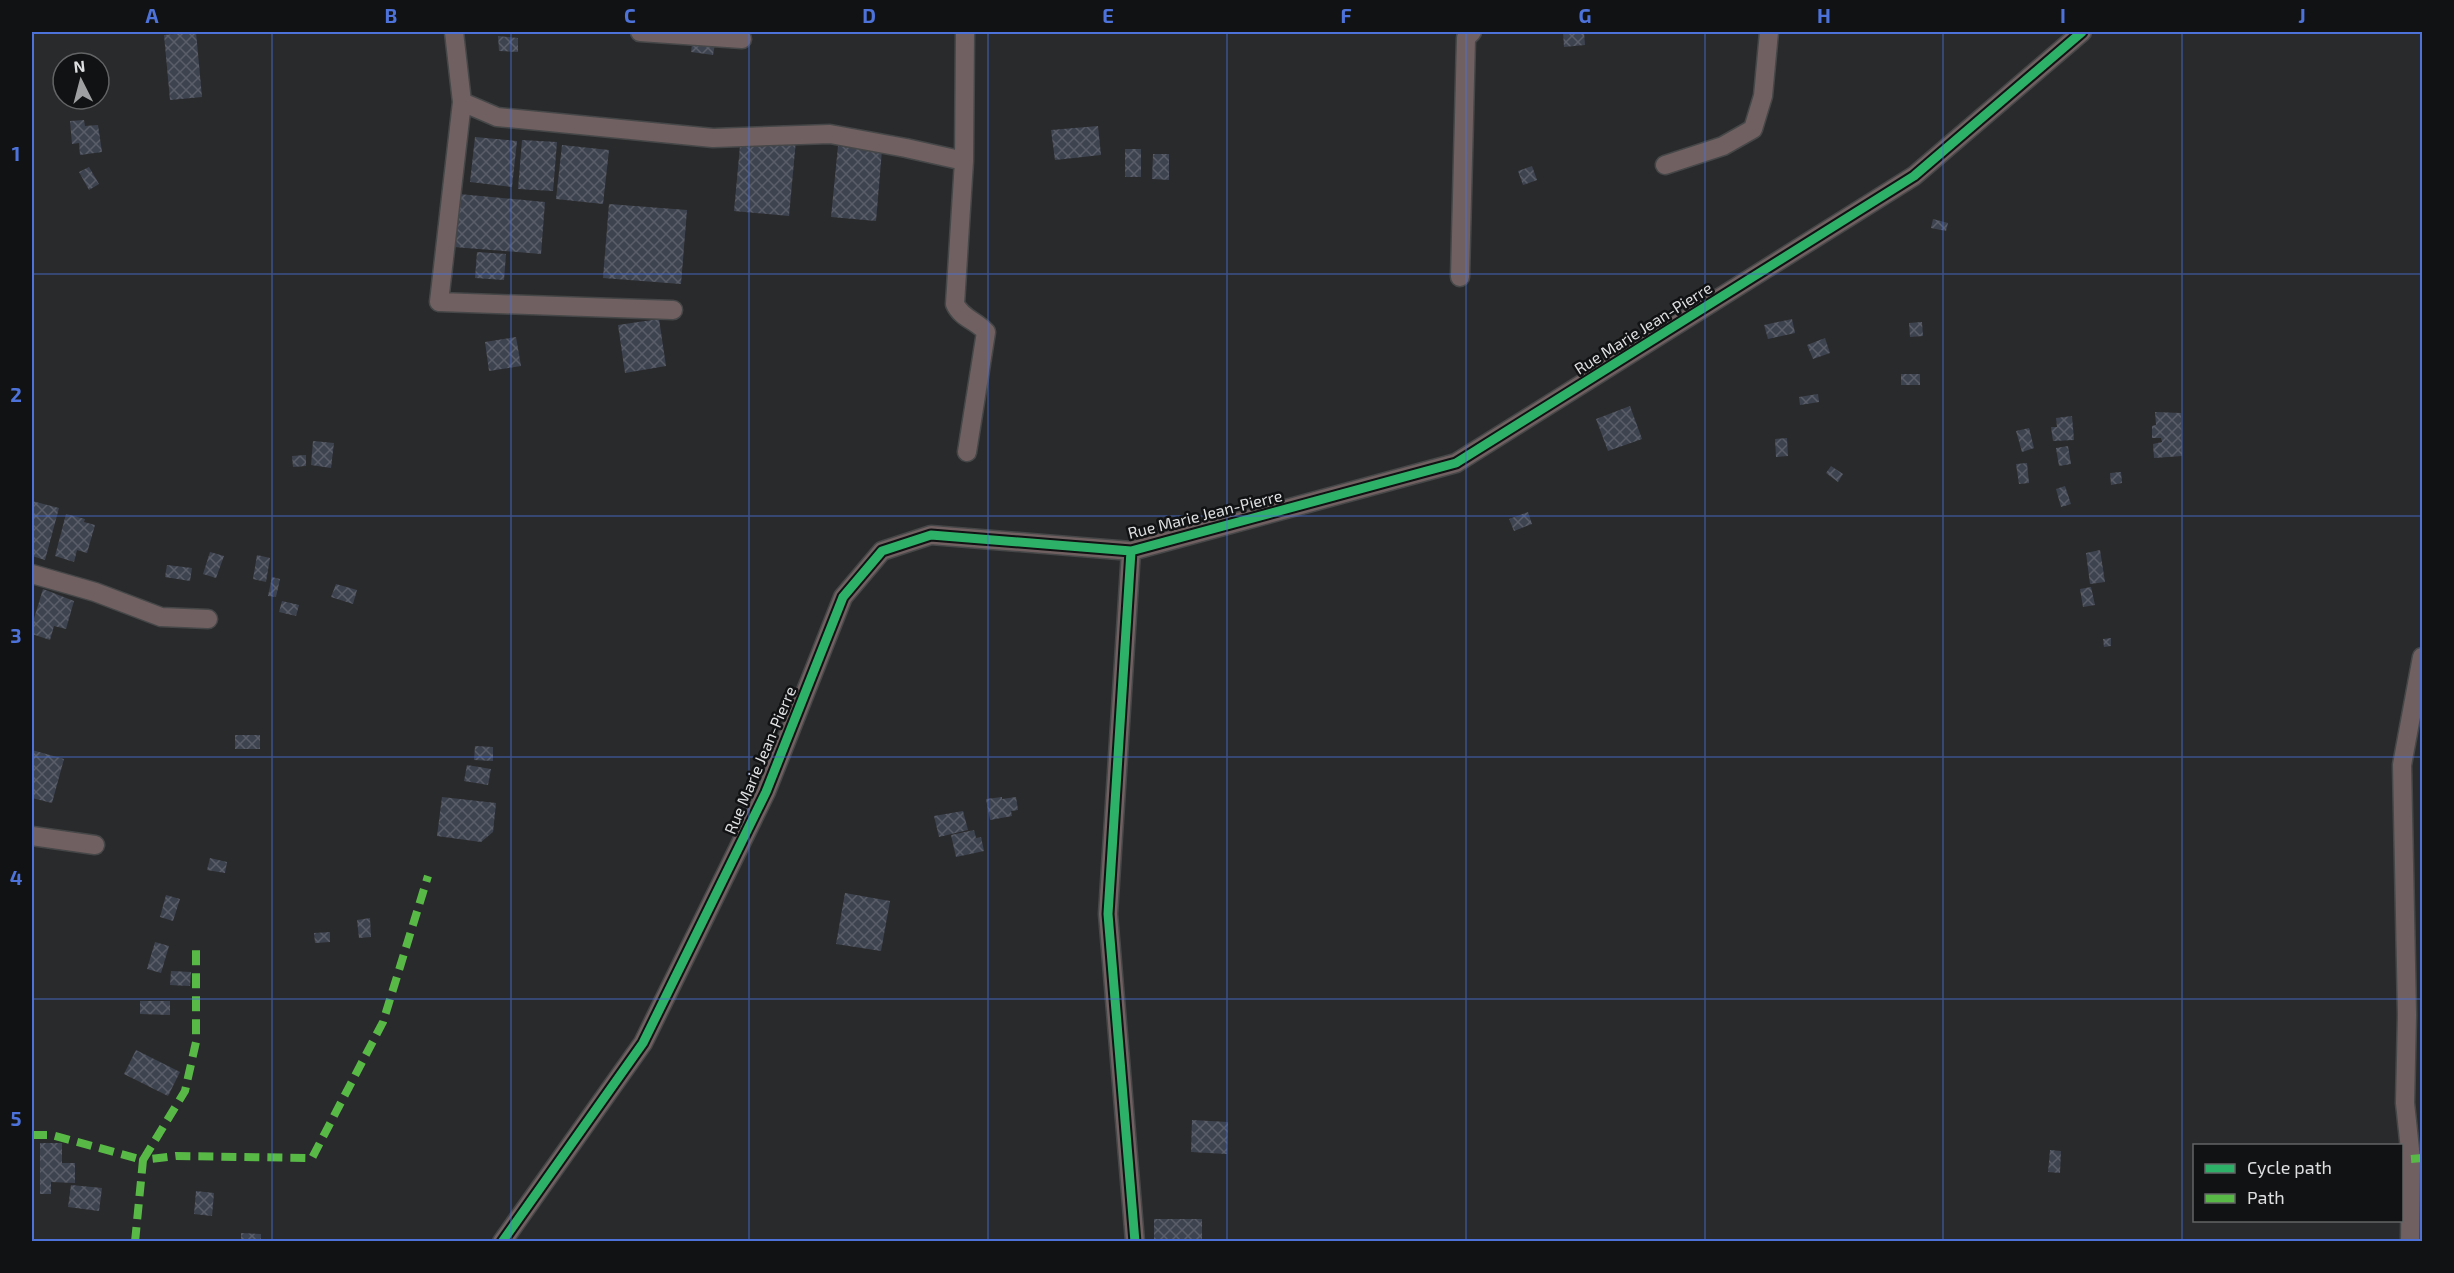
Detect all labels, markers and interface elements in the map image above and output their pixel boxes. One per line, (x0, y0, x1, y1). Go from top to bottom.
text: A (145, 3, 159, 27)
text: B (385, 3, 397, 27)
text: C (624, 3, 636, 27)
text: D (862, 3, 876, 27)
text: E (1102, 3, 1114, 27)
text: F (1340, 3, 1352, 27)
text: G (1579, 3, 1591, 27)
text: H (1817, 3, 1831, 27)
text: I (2060, 3, 2066, 27)
text: J (2298, 3, 2306, 27)
north arrow (51, 51, 111, 111)
text: N (73, 56, 86, 76)
text: 1 (12, 141, 20, 165)
street label: Rue Marie Jean-Pierre (1570, 277, 1715, 378)
text: 2 (10, 382, 22, 406)
street label: Rue Marie Jean-Pierre (1126, 485, 1284, 542)
text: 3 (10, 623, 22, 647)
street label: Rue Marie Jean-Pierre (720, 683, 799, 837)
text: 4 (10, 865, 23, 889)
text: 5 (10, 1106, 22, 1130)
legend (2193, 1144, 2403, 1222)
text: Cycle path (2247, 1156, 2332, 1178)
text: Path (2247, 1186, 2285, 1208)

